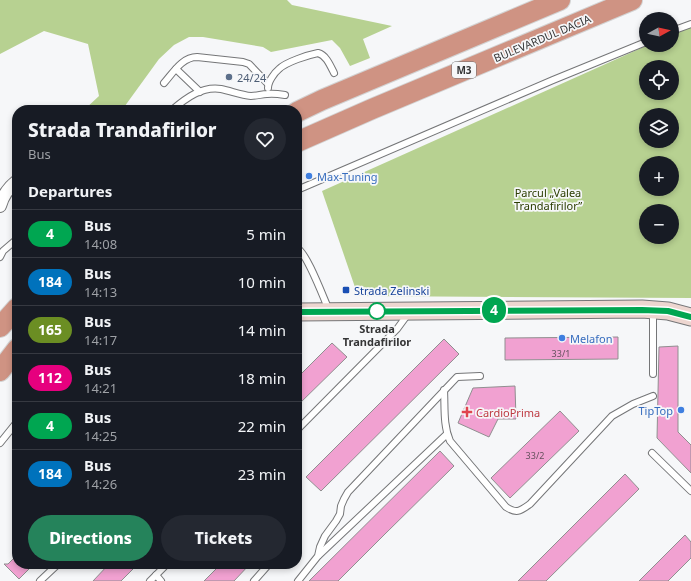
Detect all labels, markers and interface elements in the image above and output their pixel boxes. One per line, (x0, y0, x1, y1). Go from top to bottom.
street label: BULEVARDUL DACIA (491, 10, 594, 65)
north arrow (639, 12, 679, 52)
map controls (639, 12, 679, 244)
button: locate (639, 60, 679, 100)
road number: M3 (452, 62, 476, 78)
place label: 24/24 (237, 70, 267, 85)
marker: 24/24 (224, 72, 234, 82)
button: layers (639, 108, 679, 148)
text: Strada Trandafirilor (28, 117, 217, 143)
button: heart (244, 118, 286, 160)
text: Bus (28, 145, 51, 163)
button: + (639, 156, 679, 196)
place label: Max-Tuning (317, 169, 378, 184)
marker: Max-Tuning (304, 171, 314, 181)
text: Departures (28, 181, 112, 201)
park label: Parcul „Valea Trandafirilor” (514, 185, 582, 213)
button: − (639, 204, 679, 244)
text: Bus (84, 215, 111, 235)
text: 4 (46, 224, 54, 243)
text: 5 min (246, 224, 286, 244)
text: 14:08 (84, 235, 117, 253)
text: Bus (84, 263, 111, 283)
text: 184 (38, 272, 62, 291)
text: 10 min (238, 272, 286, 292)
text: 14:13 (84, 283, 117, 301)
place label: Strada Zelinski (354, 283, 429, 298)
marker: Strada Zelinski (341, 285, 351, 295)
line badge: 4 (481, 297, 507, 323)
text: 4 (490, 300, 498, 319)
marker: Strada Trandafirilor (368, 302, 386, 320)
text: Bus (84, 311, 111, 331)
text: 165 (38, 320, 62, 339)
text: 14 min (238, 320, 286, 340)
place label: Strada Trandafirilor (343, 321, 411, 349)
text: 14:17 (84, 331, 117, 349)
place label: Melafon (570, 331, 612, 346)
marker: Melafon (557, 333, 567, 343)
house number: 33/1 (552, 347, 570, 360)
text: Bus (84, 359, 111, 379)
text: 112 (38, 368, 62, 387)
text: 18 min (238, 368, 286, 388)
text: 14:21 (84, 379, 117, 397)
place label: TipTop (639, 403, 673, 418)
place label: CardioPrima (476, 405, 540, 420)
marker: TipTop (676, 405, 686, 415)
marker: CardioPrima (461, 406, 473, 418)
text: Bus (84, 407, 111, 427)
text: 4 (46, 416, 54, 435)
text: 22 min (238, 416, 286, 436)
text: 14:25 (84, 427, 117, 445)
house number: 33/2 (526, 449, 544, 462)
text: Bus (84, 455, 111, 475)
text: 184 (38, 464, 62, 483)
text: 23 min (238, 464, 286, 484)
text: 14:26 (84, 475, 117, 493)
button: Directions (28, 515, 153, 561)
button: Tickets (161, 515, 286, 561)

